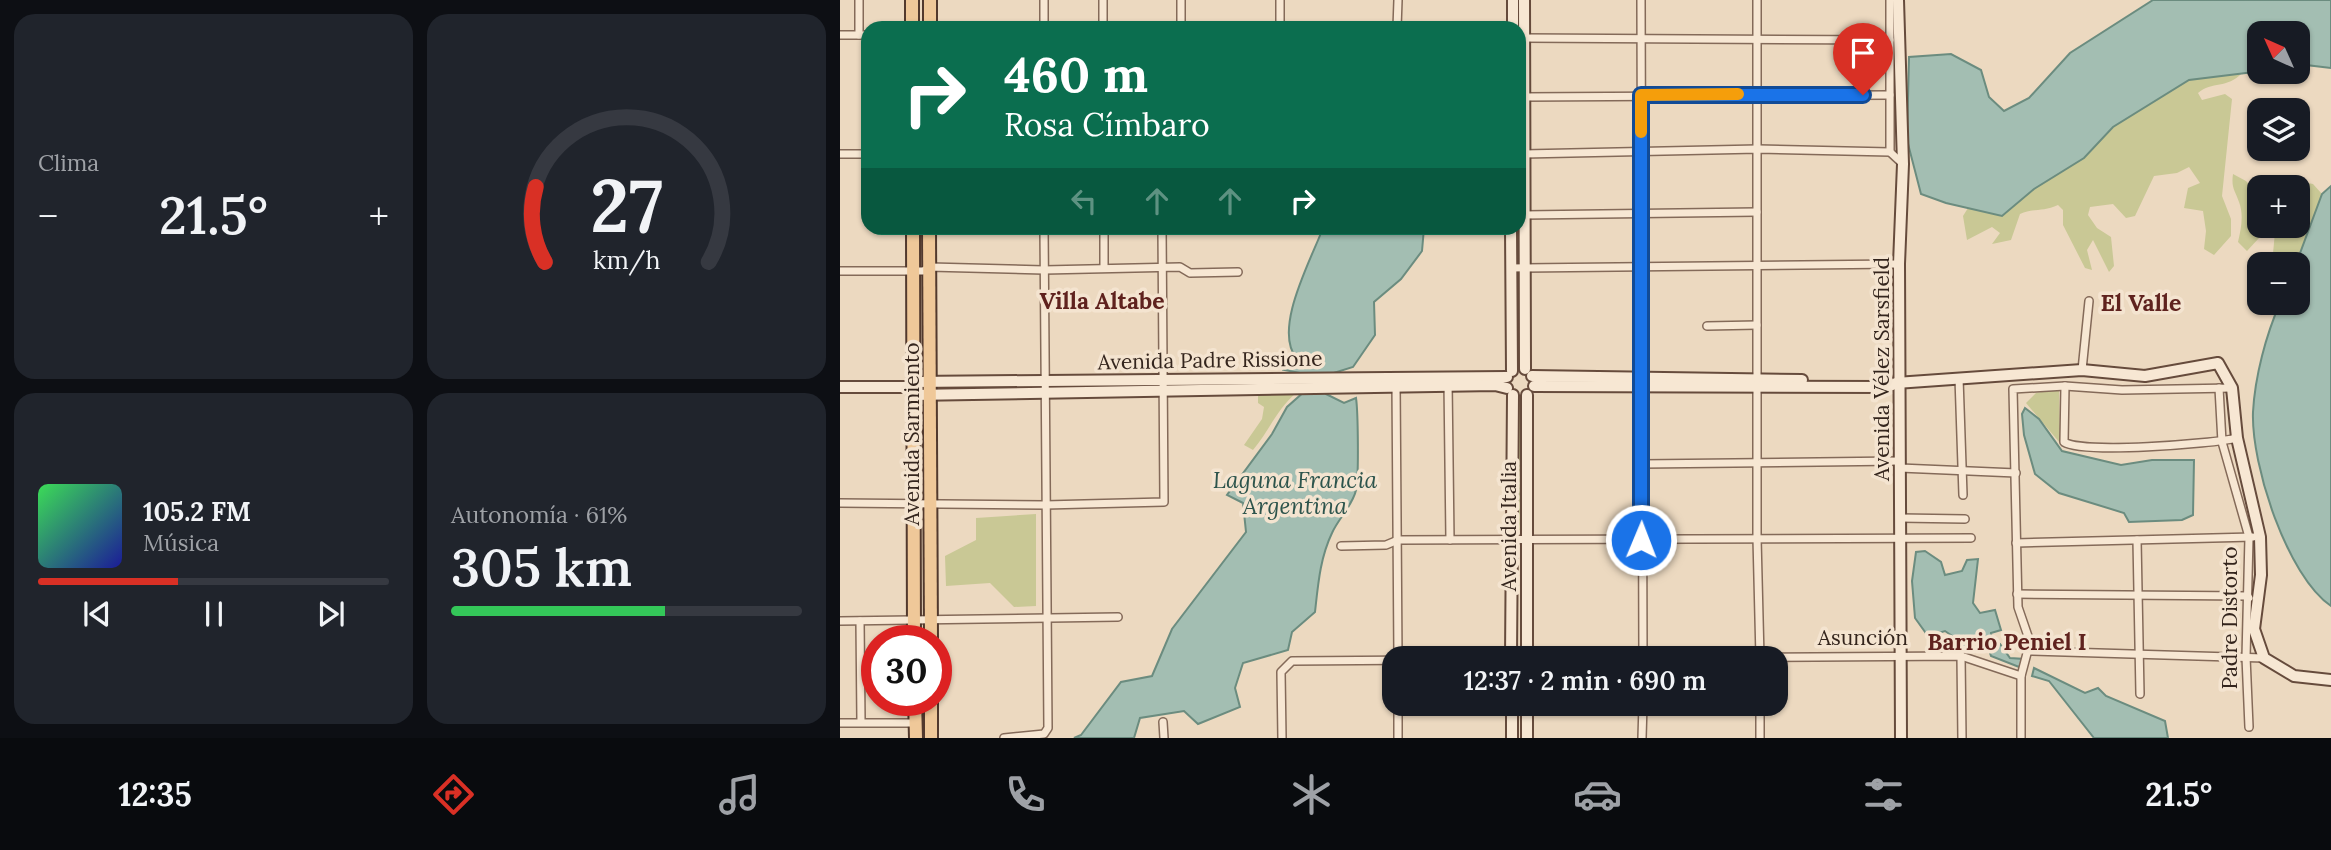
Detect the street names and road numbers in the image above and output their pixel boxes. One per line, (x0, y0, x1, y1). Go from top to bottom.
street label: Avenida Vélez Sarsfield (1868, 257, 1895, 482)
street label: Avenida Sarmiento (898, 342, 925, 527)
street label: Avenida Padre Rissione (1096, 345, 1323, 375)
street label: Avenida Italia (1495, 461, 1522, 592)
street label: Padre Distorto (2216, 546, 2243, 690)
street label: Asunción (1817, 624, 1908, 651)

